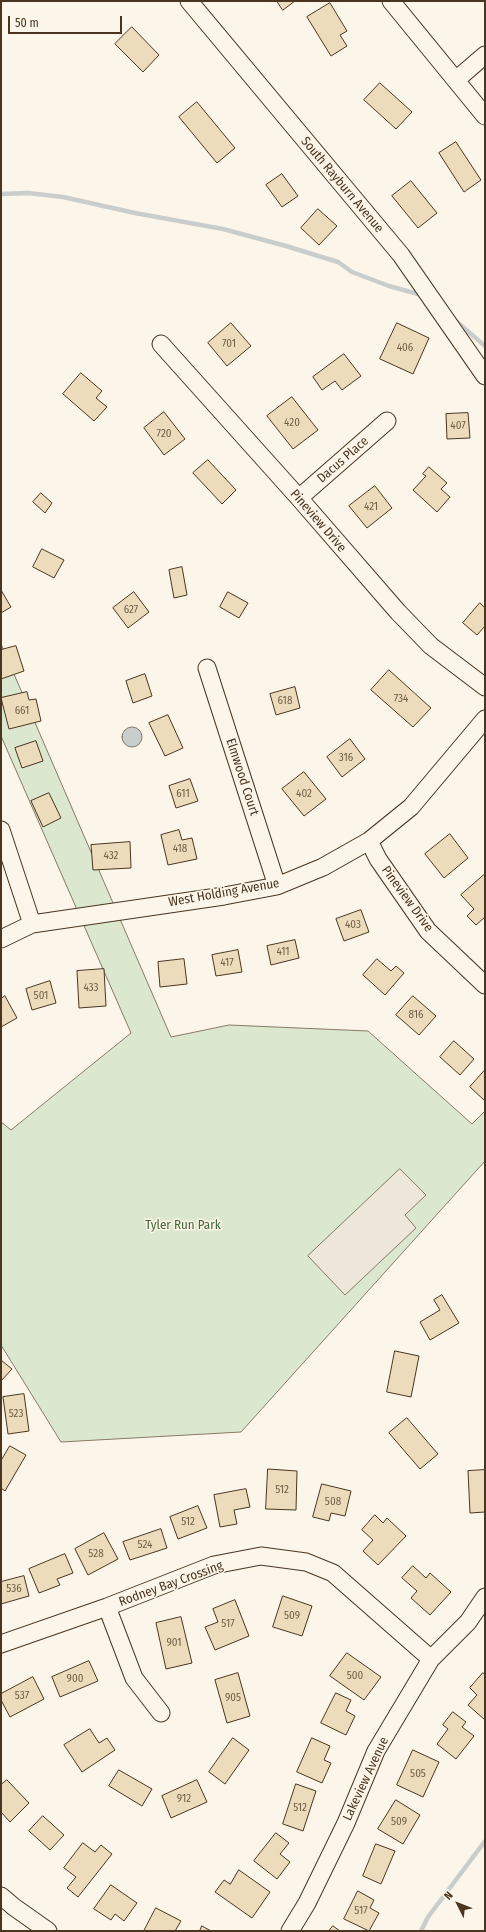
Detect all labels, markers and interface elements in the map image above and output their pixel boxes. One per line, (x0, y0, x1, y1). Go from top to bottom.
scale bar (10, 8, 124, 34)
text: 50 m (15, 16, 39, 30)
street label: South Rayburn Avenue (297, 134, 387, 236)
house number: 701 (222, 337, 236, 351)
house number: 406 (397, 341, 413, 355)
house number: 420 (284, 416, 300, 430)
house number: 407 (450, 419, 466, 433)
house number: 720 (157, 427, 171, 441)
street label: Dacus Place (314, 434, 372, 486)
street label: Pineview Drive (287, 486, 349, 556)
house number: 421 (364, 500, 378, 514)
house number: 627 (124, 603, 138, 617)
house number: 734 (394, 692, 408, 706)
house number: 618 (278, 694, 292, 708)
house number: 661 (15, 704, 29, 718)
street label: Elmwood Court (222, 736, 262, 818)
house number: 316 (339, 751, 353, 765)
house number: 611 (176, 787, 190, 801)
house number: 402 (296, 787, 312, 801)
house number: 418 (173, 842, 187, 856)
house number: 432 (104, 849, 118, 863)
street label: Pineview Drive (378, 863, 436, 935)
street label: West Holding Avenue (167, 876, 281, 910)
house number: 403 (345, 918, 361, 932)
house number: 411 (276, 945, 290, 959)
house number: 417 (220, 956, 234, 970)
house number: 433 (83, 981, 99, 995)
house number: 501 (34, 989, 48, 1003)
house number: 816 (409, 1008, 423, 1022)
park label: Tyler Run Park (145, 1217, 221, 1233)
house number: 523 (9, 1407, 23, 1421)
house number: 512 (275, 1483, 289, 1497)
house number: 508 (325, 1495, 341, 1509)
house number: 512 (181, 1515, 195, 1529)
house number: 524 (138, 1538, 152, 1552)
house number: 528 (88, 1547, 104, 1561)
street label: Rodney Bay Crossing (117, 1558, 225, 1610)
house number: 536 (6, 1582, 22, 1596)
house number: 509 (284, 1609, 300, 1623)
house number: 517 (221, 1617, 235, 1631)
house number: 901 (166, 1636, 182, 1650)
house number: 500 (347, 1669, 363, 1683)
house number: 900 (67, 1672, 83, 1686)
house number: 537 (15, 1689, 29, 1703)
house number: 905 (225, 1691, 241, 1705)
street label: Lakeview Avenue (340, 1735, 392, 1823)
house number: 505 (410, 1767, 426, 1781)
house number: 912 (177, 1792, 191, 1806)
house number: 512 (293, 1801, 307, 1815)
house number: 509 (391, 1815, 407, 1829)
north arrow (438, 1884, 478, 1924)
text: N (442, 1889, 456, 1902)
house number: 517 (354, 1904, 368, 1918)

